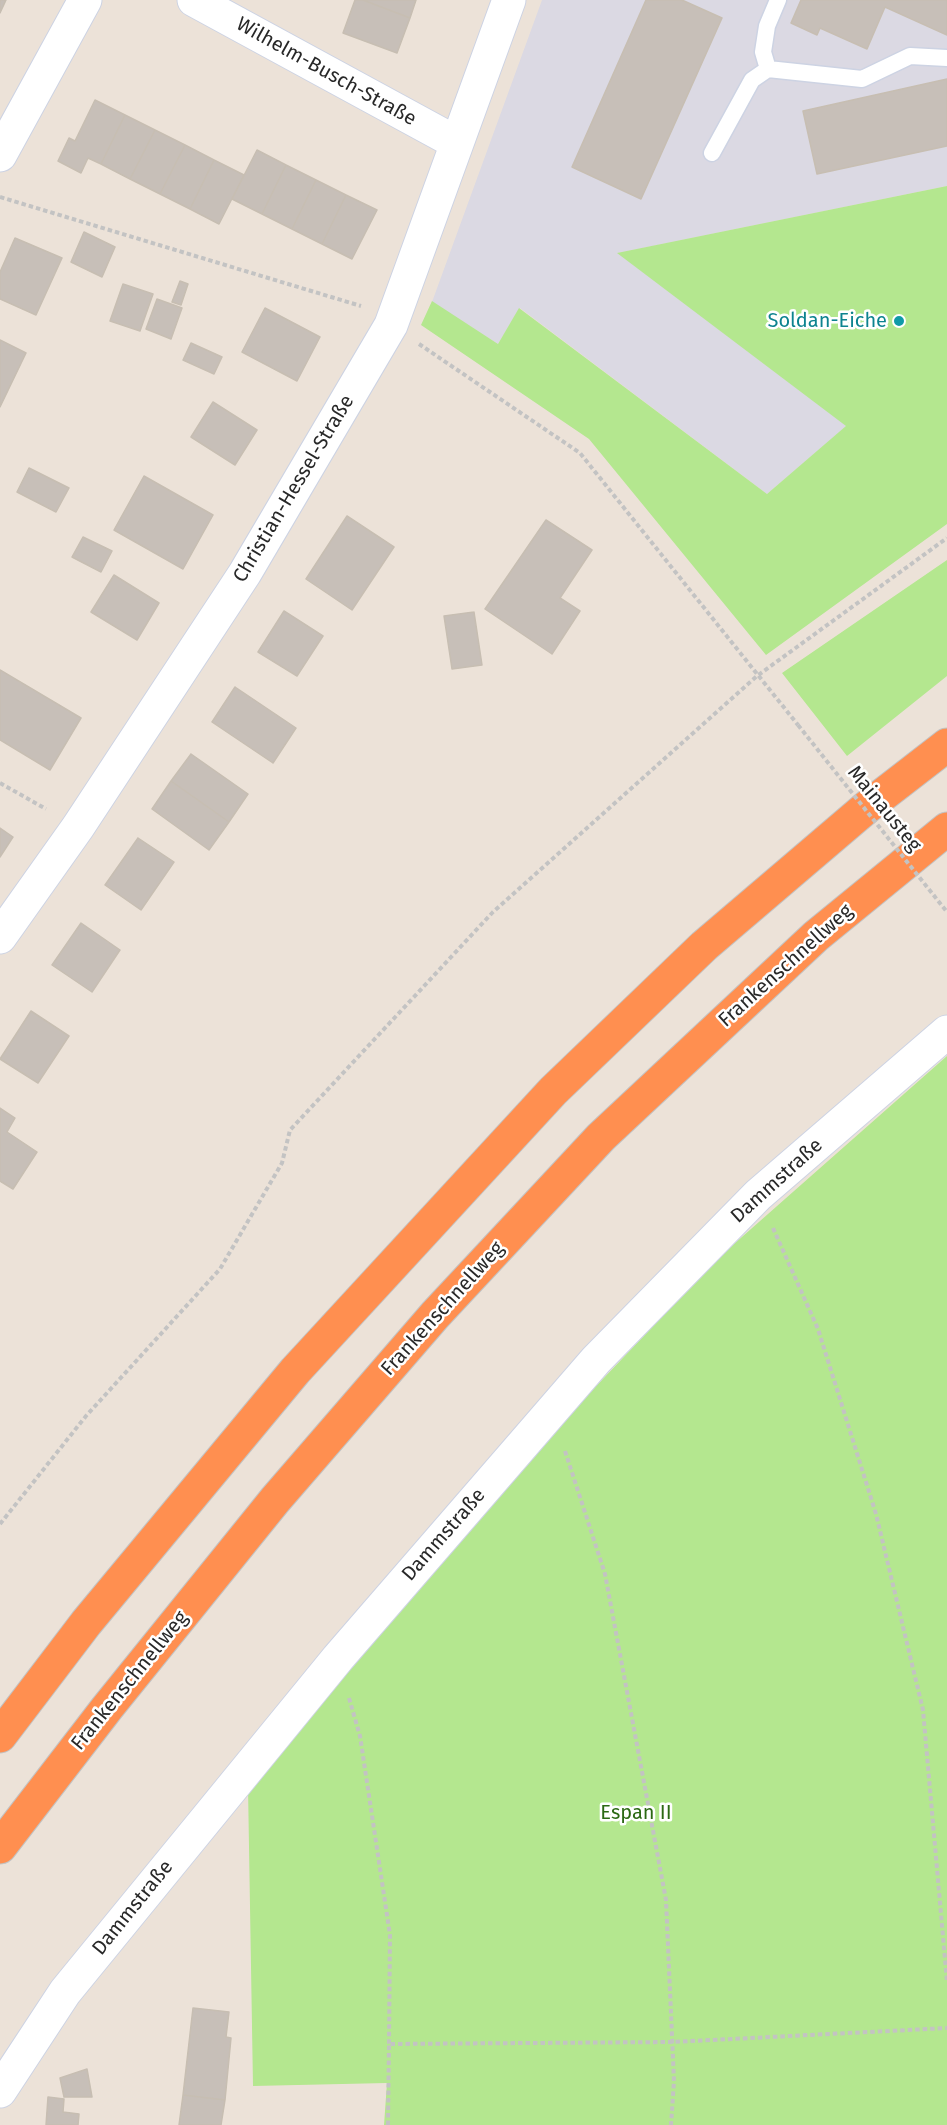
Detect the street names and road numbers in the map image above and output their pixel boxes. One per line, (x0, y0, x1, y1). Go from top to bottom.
street label: Wilhelm-Busch-Straße (232, 13, 420, 131)
street label: Christian-Hessel-Straße (228, 391, 360, 587)
street label: Mainausteg (842, 761, 926, 857)
street label: Frankenschnellweg (714, 900, 858, 1032)
street label: Dammstraße (726, 1134, 828, 1228)
street label: Frankenschnellweg (377, 1237, 509, 1381)
street label: Dammstraße (397, 1484, 491, 1586)
street label: Frankenschnellweg (67, 1607, 193, 1755)
street label: Dammstraße (87, 1856, 179, 1960)

